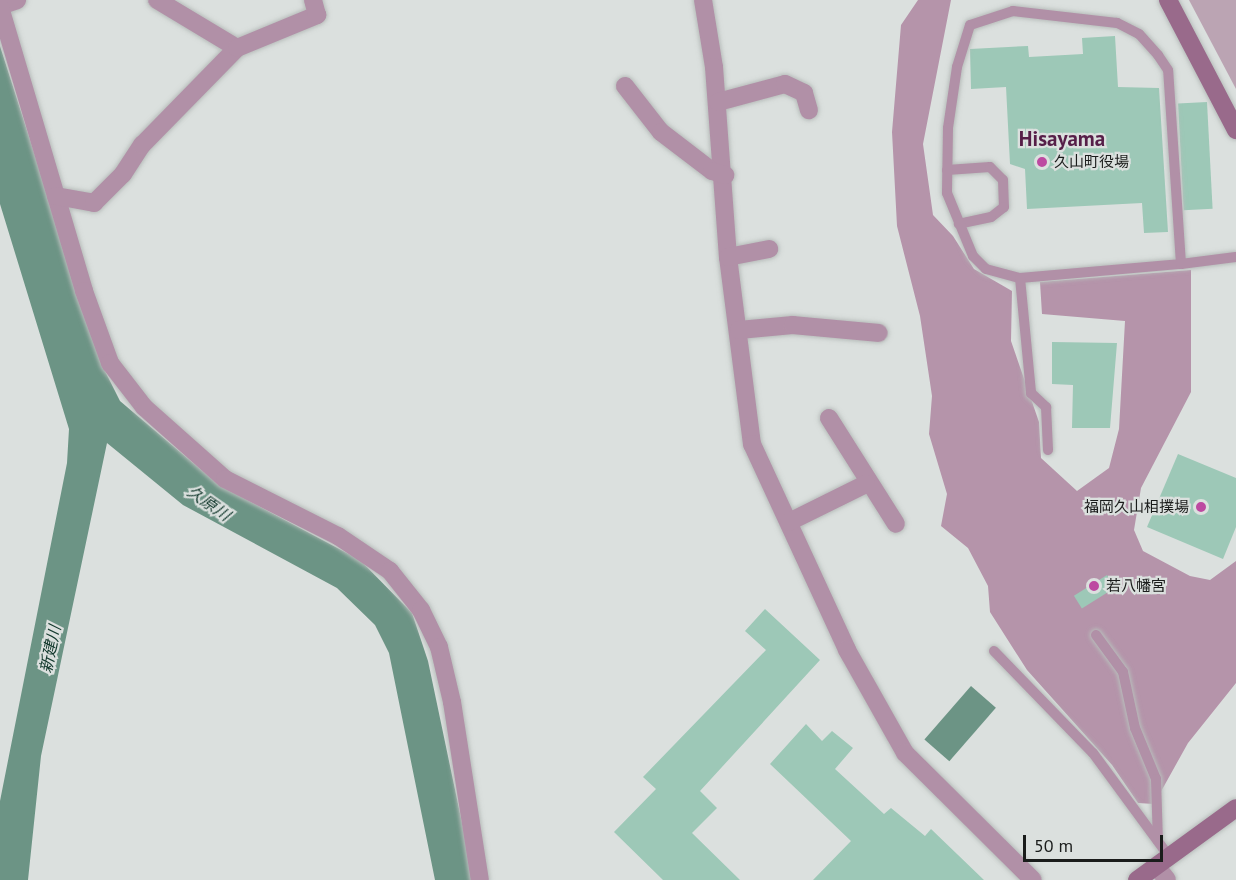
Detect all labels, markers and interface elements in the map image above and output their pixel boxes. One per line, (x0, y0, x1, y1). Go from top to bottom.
district label: Hisayama (1019, 126, 1105, 152)
place label: 久山町役場 (1054, 153, 1129, 171)
marker: 久山町役場 (1035, 155, 1049, 169)
water label: 久原川 (184, 481, 234, 525)
place label: 福岡久山相撲場 (1084, 498, 1189, 516)
marker: 福岡久山相撲場 (1194, 500, 1208, 514)
place label: 若八幡宮 (1106, 577, 1166, 595)
marker: 若八幡宮 (1087, 579, 1101, 593)
water label: 新建川 (36, 624, 64, 674)
scale bar (1026, 823, 1166, 861)
text: 50 m (1034, 834, 1073, 857)

